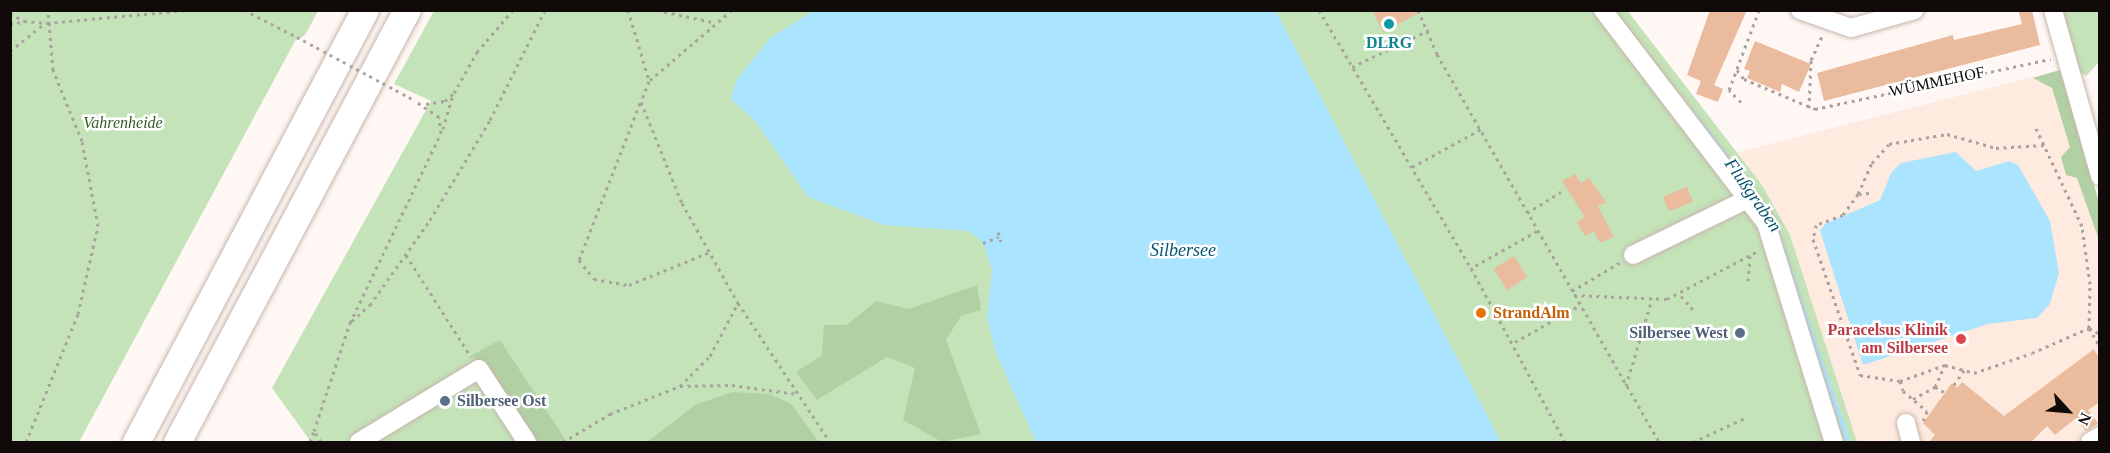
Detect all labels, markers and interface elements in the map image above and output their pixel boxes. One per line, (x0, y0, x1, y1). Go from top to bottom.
marker: DLRG (1382, 17, 1396, 31)
place label: DLRG (1366, 33, 1412, 53)
street label: WÜMMEHOF (1888, 63, 1986, 101)
park label: Vahrenheide (83, 113, 163, 133)
water label: Flußgraben (1720, 154, 1786, 236)
water label: Silbersee (1150, 239, 1216, 261)
place label: StrandAlm (1493, 303, 1569, 323)
marker: StrandAlm (1474, 306, 1488, 320)
place label: Paracelsus Klinik am Silbersee (1828, 320, 1948, 358)
place label: Silbersee West (1629, 323, 1728, 343)
marker: Silbersee West (1733, 326, 1747, 340)
marker: Paracelsus Klinik am Silbersee (1952, 330, 1970, 348)
north arrow (2038, 381, 2098, 441)
place label: Silbersee Ost (457, 391, 546, 411)
marker: Silbersee Ost (438, 394, 452, 408)
text: N (2074, 410, 2095, 428)

